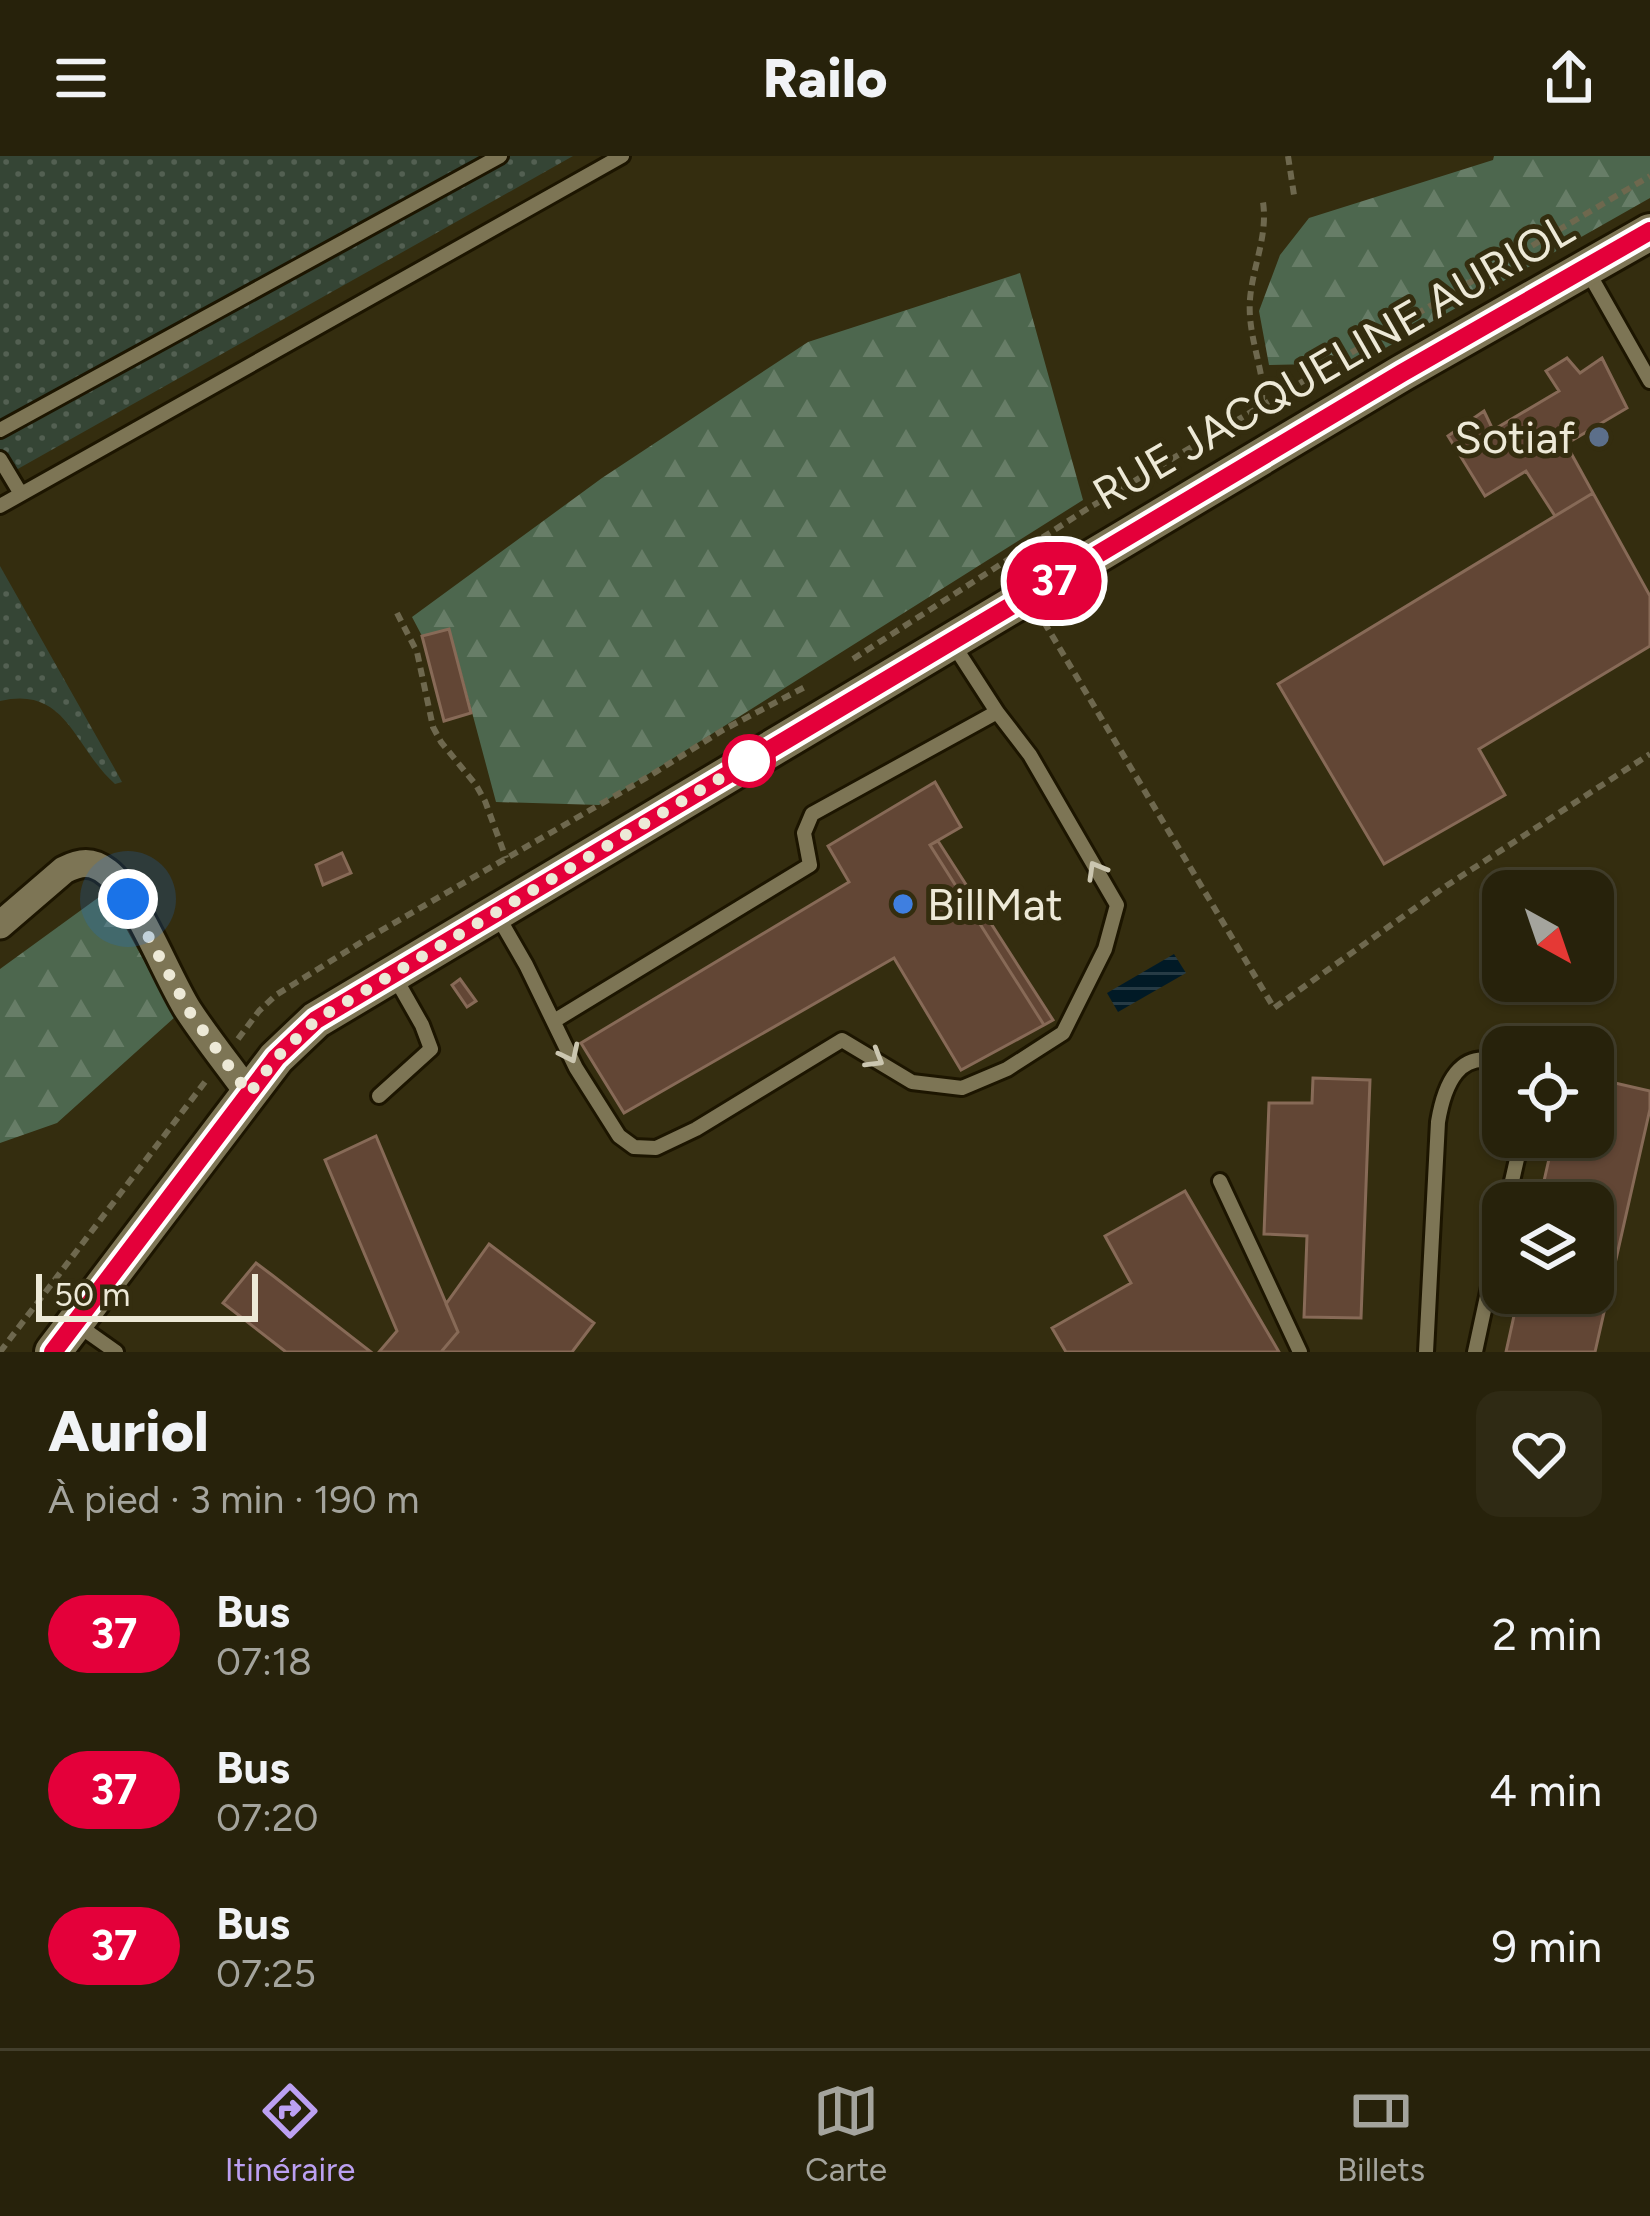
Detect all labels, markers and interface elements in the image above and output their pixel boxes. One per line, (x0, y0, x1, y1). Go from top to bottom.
icon: menu (48, 45, 114, 111)
icon: share (1536, 45, 1602, 111)
text: Railo (763, 46, 887, 111)
street label: RUE JACQUELINE AURIOL (1083, 201, 1583, 521)
place label: Sotiaf (1454, 410, 1575, 464)
marker: Sotiaf (1586, 424, 1612, 450)
line badge: 37 (1000, 542, 1108, 620)
text: 37 (1031, 555, 1077, 606)
unlabelled marker (724, 736, 774, 786)
one-way arrow (1088, 861, 1111, 883)
your location (98, 869, 158, 929)
north arrow (1482, 870, 1614, 1002)
map controls (1482, 870, 1614, 1314)
place label: BillMat (927, 877, 1063, 931)
marker: BillMat (890, 891, 916, 917)
button: locate (1482, 1026, 1614, 1158)
one-way arrow (556, 1042, 579, 1063)
one-way arrow (862, 1045, 884, 1067)
button: layers (1482, 1182, 1614, 1314)
scale bar (36, 1268, 258, 1321)
text: 50 m (54, 1275, 130, 1314)
button: heart (1476, 1391, 1602, 1517)
text: Auriol (48, 1397, 209, 1465)
text: À pied · 3 min · 190 m (48, 1476, 419, 1523)
text: Bus (216, 1584, 290, 1638)
text: 2 min (1492, 1607, 1602, 1661)
text: 37 (91, 1608, 137, 1659)
text: 07:18 (216, 1638, 312, 1685)
text: Bus (216, 1740, 290, 1794)
text: 4 min (1489, 1763, 1602, 1817)
text: 37 (91, 1764, 137, 1815)
text: 07:20 (216, 1794, 319, 1841)
text: Bus (216, 1896, 290, 1950)
text: 9 min (1492, 1919, 1602, 1973)
text: 37 (91, 1920, 137, 1971)
text: 07:25 (216, 1950, 316, 1997)
tab: Itinéraire (225, 2078, 355, 2189)
tab: Carte (805, 2078, 887, 2189)
tab: Billets (1337, 2078, 1425, 2189)

